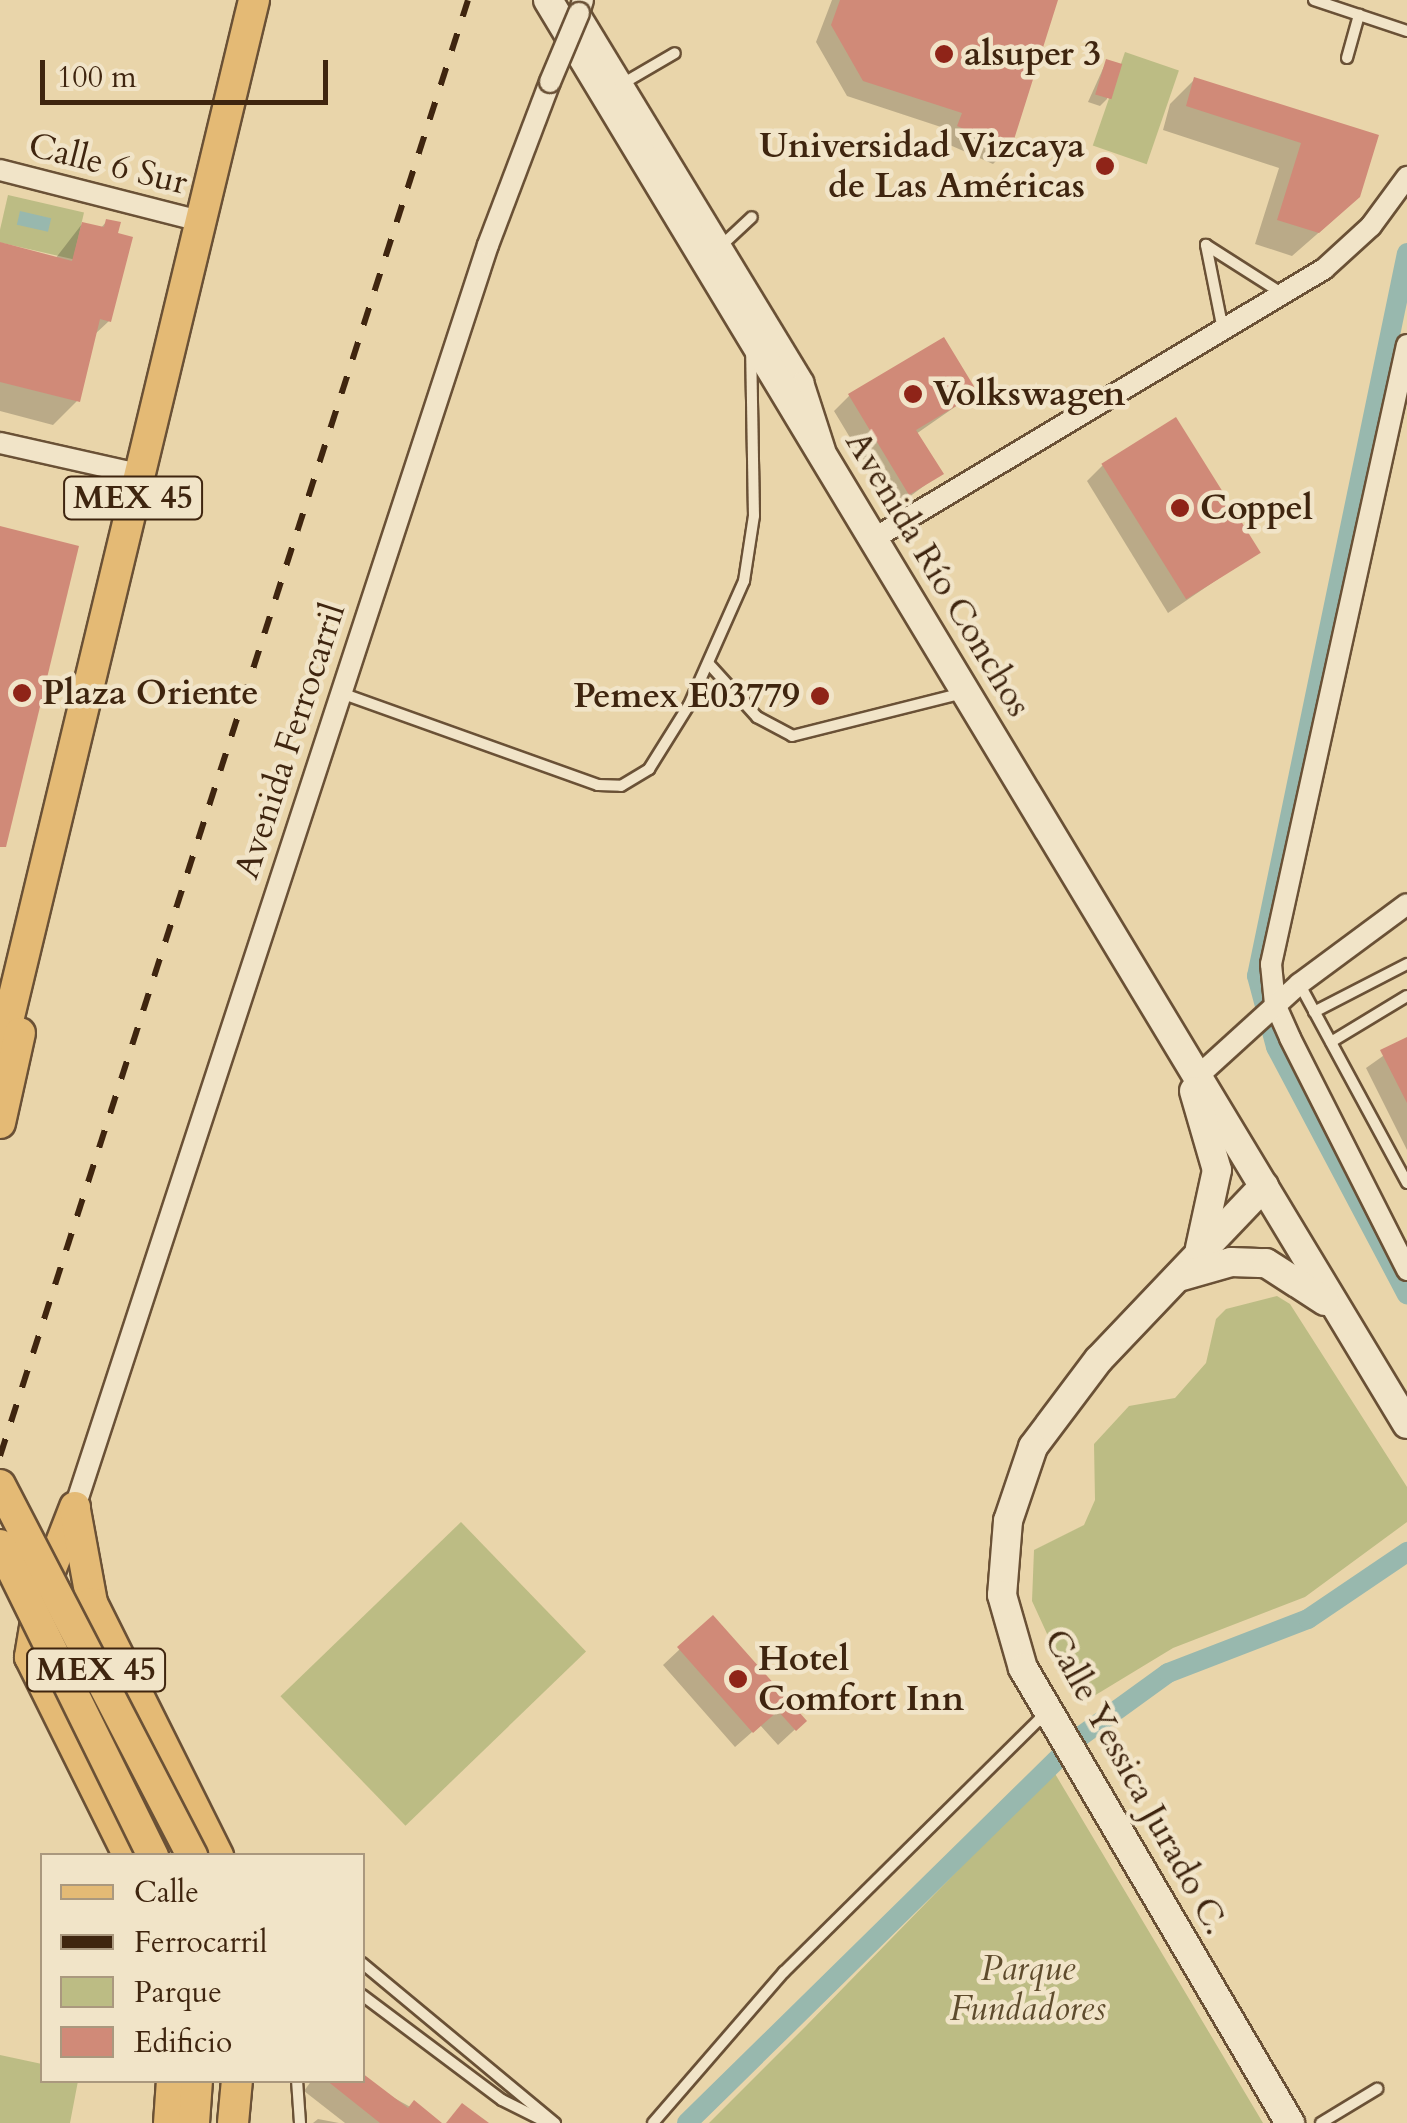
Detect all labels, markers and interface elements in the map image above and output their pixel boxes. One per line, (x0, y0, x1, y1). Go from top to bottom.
place label: alsuper 3 (964, 33, 1101, 75)
scale bar (45, 40, 332, 102)
marker: alsuper 3 (933, 43, 955, 65)
text: 100 m (57, 57, 137, 98)
street label: Calle 6 Sur (24, 124, 192, 204)
place label: Universidad Vizcaya de Las Américas (759, 125, 1085, 207)
marker: Universidad Vizcaya de Las Américas (1094, 155, 1116, 177)
place label: Volkswagen (933, 373, 1126, 415)
marker: Volkswagen (902, 383, 924, 405)
street label: Avenida Río Conchos (836, 424, 1040, 724)
road number: MEX 45 (63, 471, 203, 525)
place label: Coppel (1200, 487, 1313, 529)
marker: Coppel (1169, 497, 1191, 519)
street label: Avenida Ferrocarril (226, 598, 354, 884)
place label: Plaza Oriente (42, 672, 258, 714)
place label: Pemex E03779 (573, 675, 800, 717)
marker: Plaza Oriente (11, 682, 33, 704)
marker: Pemex E03779 (809, 685, 831, 707)
street label: Calle Yessica Jurado C. (1035, 1622, 1237, 1942)
place label: Hotel Comfort Inn (758, 1638, 964, 1720)
road number: MEX 45 (26, 1643, 166, 1697)
marker: Hotel Comfort Inn (727, 1668, 749, 1690)
legend (40, 1853, 365, 2083)
text: Calle (134, 1872, 199, 1913)
text: Ferrocarril (134, 1922, 267, 1963)
park label: Parque Fundadores (950, 1948, 1106, 2030)
text: Parque (134, 1972, 222, 2013)
text: Edificio (134, 2022, 232, 2063)

